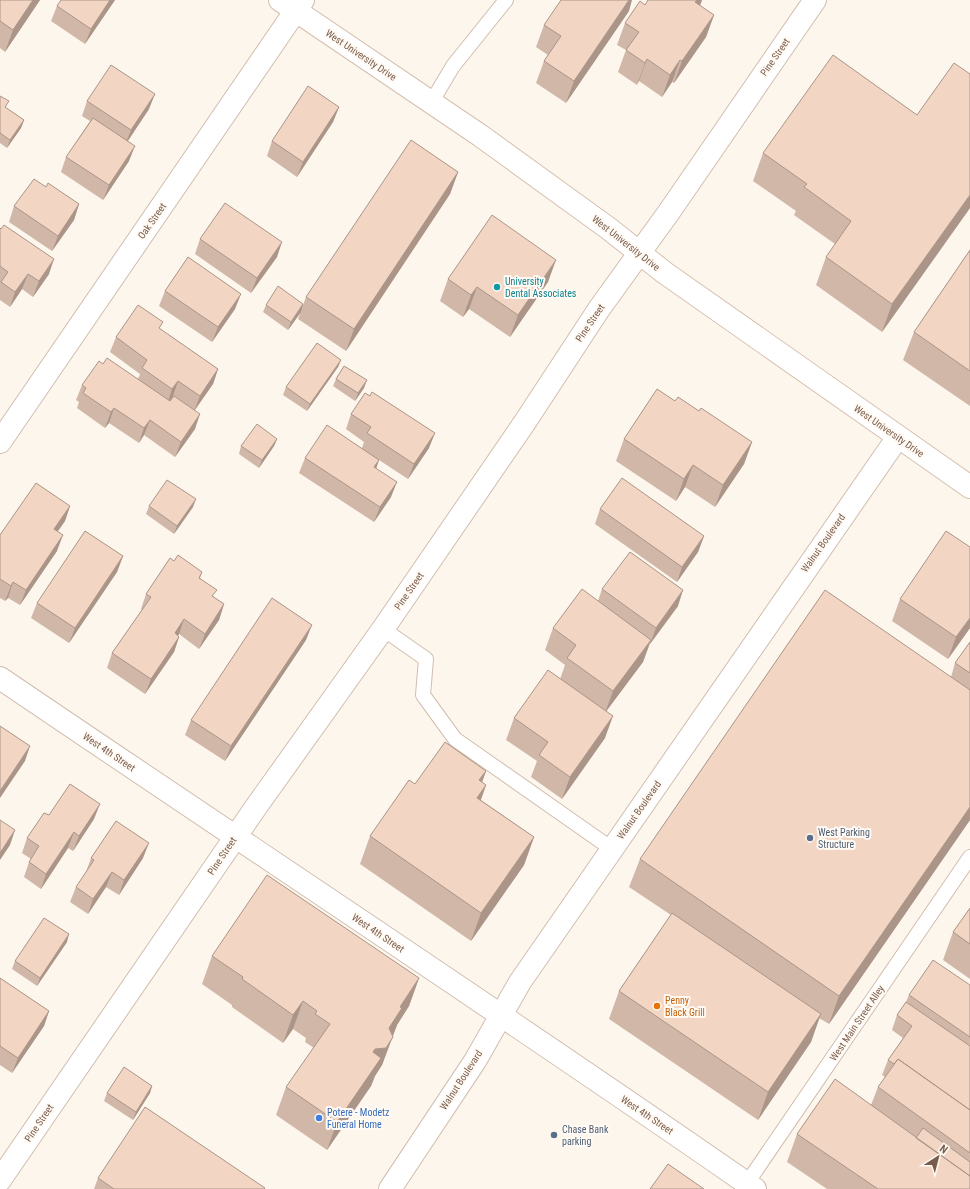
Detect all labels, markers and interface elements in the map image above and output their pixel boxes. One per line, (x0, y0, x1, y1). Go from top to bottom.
street label: West University Drive (324, 27, 399, 83)
street label: Pine Street (758, 36, 792, 78)
street label: Oak Street (136, 201, 168, 241)
street label: West University Drive (590, 213, 662, 273)
place label: University Dental Associates (505, 276, 577, 299)
marker: University Dental Associates (492, 282, 502, 292)
street label: Pine Street (573, 302, 607, 344)
street label: West University Drive (852, 403, 926, 459)
street label: Walnut Boulevard (799, 512, 847, 574)
street label: Pine Street (392, 570, 426, 612)
street label: West 4th Street (81, 731, 137, 773)
street label: Walnut Boulevard (615, 779, 663, 841)
place label: West Parking Structure (818, 827, 870, 850)
marker: West Parking Structure (805, 833, 815, 843)
street label: Pine Street (205, 835, 239, 877)
street label: West 4th Street (350, 912, 406, 954)
street label: West Main Street Alley (828, 983, 886, 1063)
place label: Penny Black Grill (665, 995, 705, 1018)
marker: Penny Black Grill (652, 1001, 662, 1011)
street label: Walnut Boulevard (438, 1048, 484, 1112)
street label: West 4th Street (619, 1094, 675, 1136)
street label: Pine Street (22, 1102, 56, 1144)
place label: Potere - Modetz Funeral Home (327, 1107, 389, 1130)
marker: Potere - Modetz Funeral Home (314, 1113, 324, 1123)
place label: Chase Bank parking (562, 1124, 609, 1147)
marker: Chase Bank parking (549, 1130, 559, 1140)
north arrow (918, 1137, 958, 1177)
text: N (937, 1142, 950, 1157)

